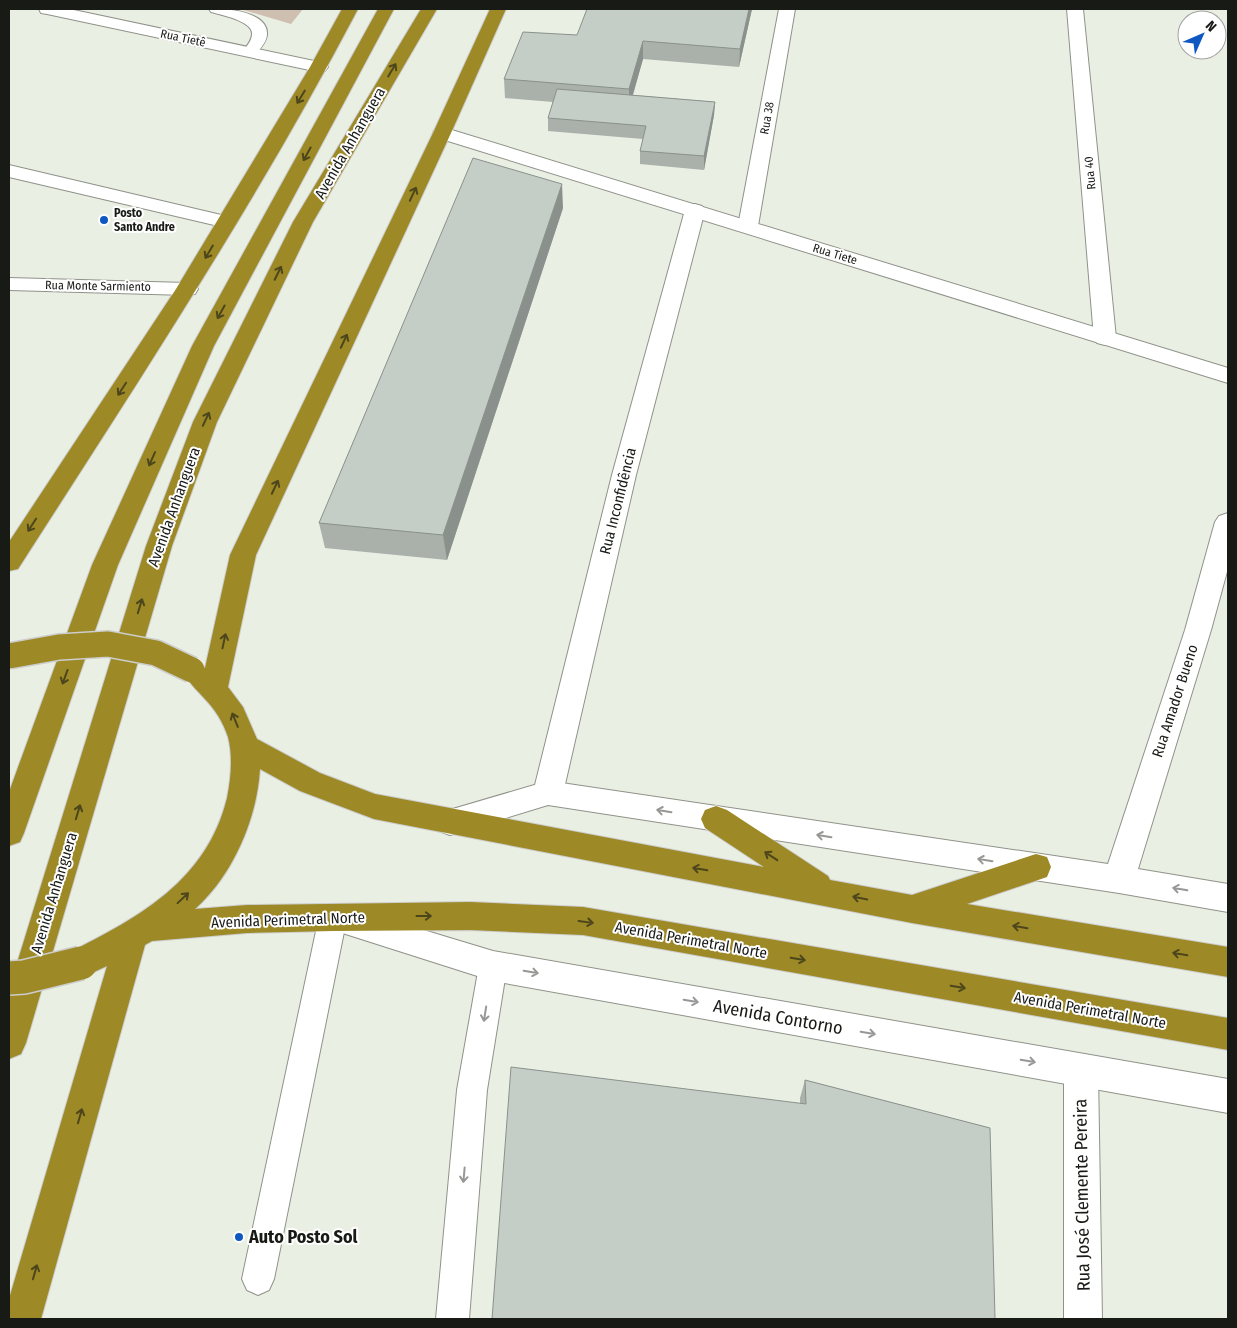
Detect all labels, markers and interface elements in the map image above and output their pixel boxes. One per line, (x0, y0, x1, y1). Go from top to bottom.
north arrow (1177, 10, 1227, 60)
text: N (1202, 17, 1220, 35)
street label: Rua Tietê (159, 26, 207, 50)
one-way arrow (388, 64, 398, 78)
street label: Avenida Anhanguera (311, 84, 389, 202)
one-way arrow (295, 90, 305, 104)
street label: Rua 38 (757, 101, 777, 135)
one-way arrow (302, 146, 311, 161)
street label: Rua 40 (1082, 156, 1098, 190)
one-way arrow (409, 186, 419, 201)
place label: Posto Santo Andre (114, 206, 175, 234)
marker: Posto Santo Andre (98, 214, 110, 226)
street label: Rua Tiete (811, 241, 859, 267)
one-way arrow (204, 244, 214, 258)
one-way arrow (274, 266, 283, 281)
street label: Rua Monte Sarmiento (45, 278, 151, 294)
one-way arrow (216, 304, 225, 319)
one-way arrow (339, 333, 349, 348)
one-way arrow (116, 381, 126, 395)
one-way arrow (202, 412, 212, 427)
street label: Avenida Anhanguera (144, 445, 204, 569)
street label: Rua Inconfidência (596, 446, 640, 556)
one-way arrow (147, 451, 157, 466)
one-way arrow (270, 480, 280, 495)
one-way arrow (27, 517, 37, 531)
one-way arrow (136, 598, 146, 614)
one-way arrow (220, 633, 230, 649)
street label: Rua Amador Bueno (1148, 642, 1202, 760)
one-way arrow (60, 668, 69, 684)
one-way arrow (229, 713, 239, 728)
one-way arrow (74, 804, 84, 820)
one-way arrow (656, 806, 672, 816)
street label: Avenida Anhanguera (27, 830, 81, 956)
one-way arrow (817, 830, 833, 840)
one-way arrow (764, 850, 778, 861)
one-way arrow (977, 854, 993, 864)
one-way arrow (693, 863, 709, 873)
one-way arrow (1173, 884, 1189, 894)
one-way arrow (177, 892, 190, 904)
one-way arrow (852, 893, 868, 903)
street label: Avenida Perimetral Norte (211, 908, 365, 932)
one-way arrow (415, 911, 431, 921)
one-way arrow (578, 917, 594, 927)
street label: Avenida Perimetral Norte (614, 918, 768, 962)
one-way arrow (1012, 921, 1028, 931)
one-way arrow (1173, 948, 1189, 958)
one-way arrow (789, 954, 805, 964)
one-way arrow (523, 968, 539, 978)
one-way arrow (949, 982, 965, 992)
street label: Avenida Perimetral Norte (1013, 988, 1167, 1032)
street label: Avenida Contorno (712, 995, 844, 1039)
one-way arrow (683, 997, 699, 1007)
one-way arrow (479, 1005, 489, 1021)
one-way arrow (860, 1028, 876, 1038)
one-way arrow (1020, 1057, 1036, 1067)
street label: Rua José Clemente Pereira (1069, 1098, 1095, 1291)
one-way arrow (76, 1109, 85, 1125)
one-way arrow (460, 1167, 469, 1183)
place label: Auto Posto Sol (248, 1226, 358, 1248)
marker: Auto Posto Sol (233, 1231, 245, 1243)
one-way arrow (31, 1265, 40, 1281)

